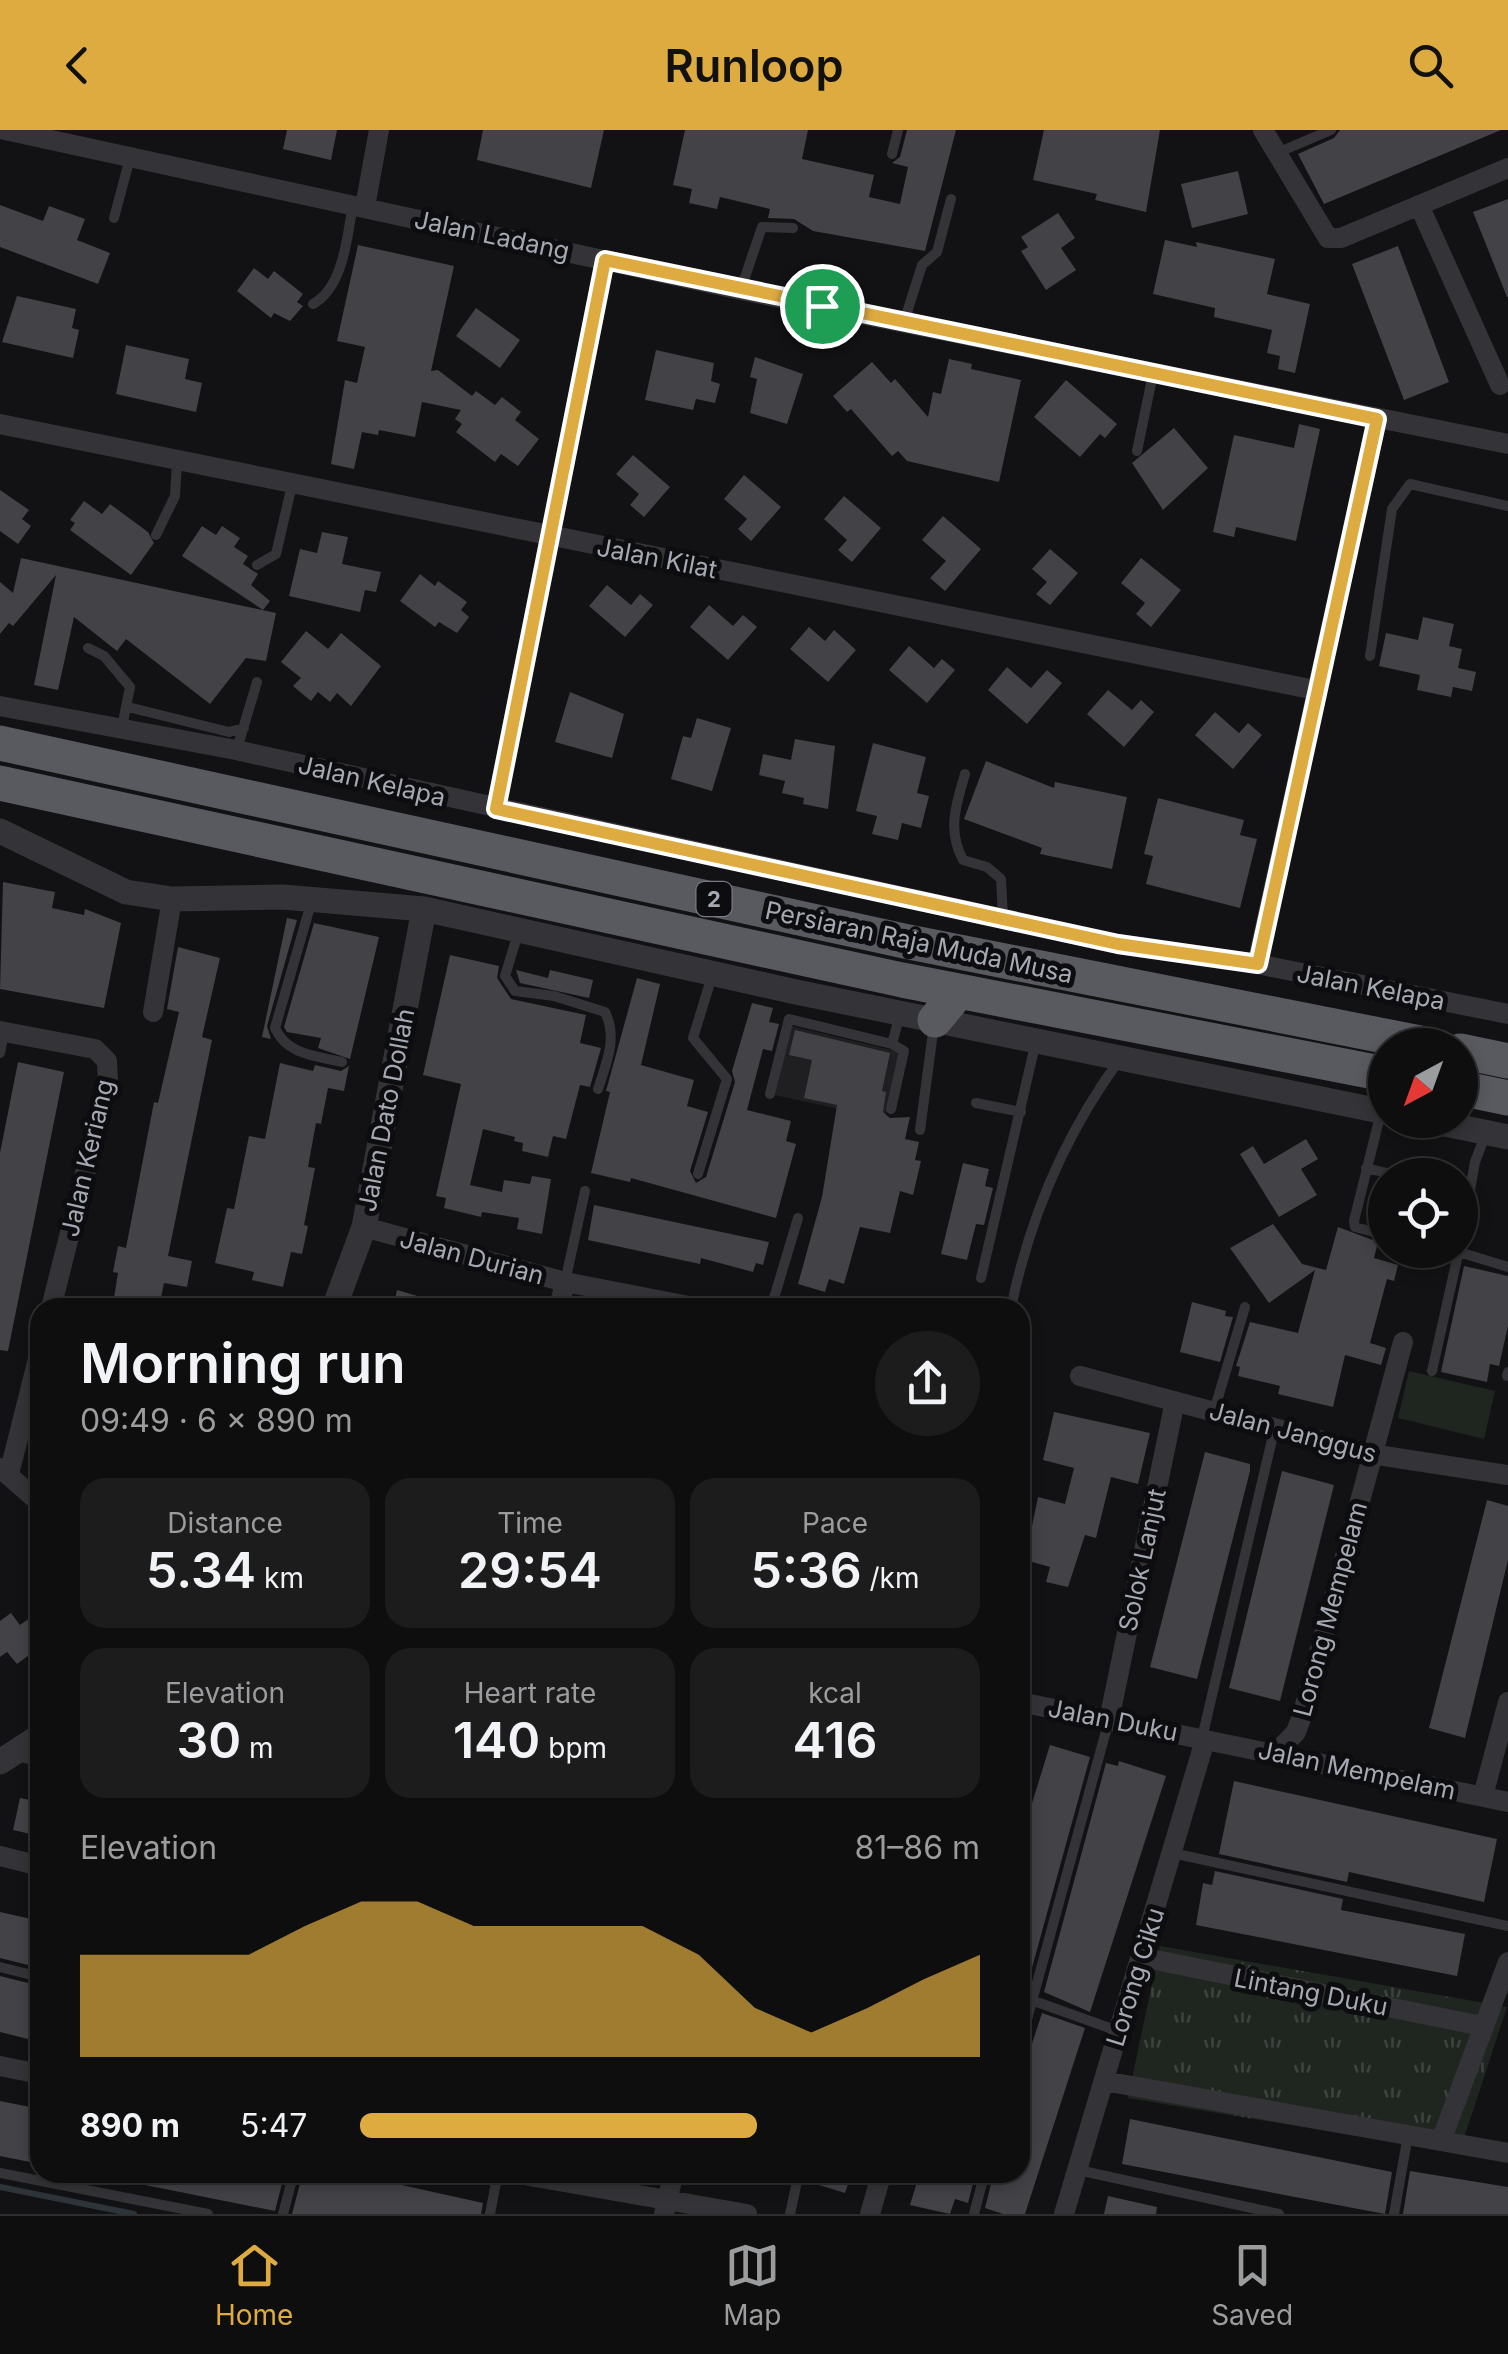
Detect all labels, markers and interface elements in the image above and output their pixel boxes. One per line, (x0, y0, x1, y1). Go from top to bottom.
icon: back (50, 38, 105, 93)
text: Runloop (664, 38, 844, 93)
icon: search (1403, 38, 1458, 93)
street label: Jalan Ladang (412, 204, 572, 266)
pin (780, 264, 865, 349)
icon: arrive (795, 279, 850, 334)
street label: Jalan Kilat (594, 532, 720, 584)
street label: Jalan Kelapa (295, 749, 449, 813)
road number: 2 (696, 882, 732, 916)
street label: Persiaran Raja Muda Musa (762, 895, 1076, 989)
street label: Jalan Kelapa (1294, 958, 1448, 1016)
street label: Jalan Dato Dollah (352, 1006, 420, 1214)
north arrow (1368, 1028, 1478, 1138)
map controls (1368, 1028, 1478, 1268)
street label: Jalan Keriang (54, 1076, 120, 1240)
button: locate (1368, 1158, 1478, 1268)
street label: Jalan Durian (397, 1223, 547, 1291)
text: Morning run (80, 1330, 406, 1396)
button: share (875, 1331, 980, 1436)
street label: Jalan Janggus (1206, 1395, 1380, 1469)
text: 09:49 · 6 × 890 m (80, 1401, 353, 1440)
street label: Solok Lanjut (1112, 1486, 1172, 1634)
street label: Lorong Mempelam (1287, 1498, 1373, 1720)
text: Distance (167, 1506, 283, 1540)
text: Time (497, 1506, 563, 1540)
text: Pace (802, 1506, 868, 1540)
text: 5.34 (146, 1540, 256, 1600)
text: 29:54 (458, 1540, 602, 1600)
text: 5:36 (750, 1540, 862, 1600)
text: km (256, 1561, 304, 1595)
text: /km (862, 1561, 920, 1595)
text: Elevation (165, 1676, 285, 1710)
text: Heart rate (464, 1676, 596, 1710)
text: kcal (808, 1676, 862, 1710)
street label: Jalan Duku (1046, 1693, 1180, 1747)
text: 30 (176, 1710, 241, 1770)
text: 140 (453, 1710, 540, 1770)
text: 416 (793, 1710, 877, 1770)
text: m (241, 1731, 274, 1765)
text: bpm (540, 1731, 607, 1765)
street label: Jalan Mempelam (1256, 1734, 1458, 1806)
text: Elevation (80, 1828, 217, 1867)
text: 81–86 m (855, 1828, 980, 1867)
street label: Lorong Ciku (1100, 1904, 1170, 2050)
street label: Lintang Duku (1232, 1962, 1390, 2022)
text: 890 m (80, 2106, 180, 2145)
text: 5:47 (240, 2106, 307, 2145)
tab: Home (215, 2238, 293, 2332)
tab: Map (723, 2238, 781, 2332)
tab: Saved (1211, 2238, 1293, 2332)

